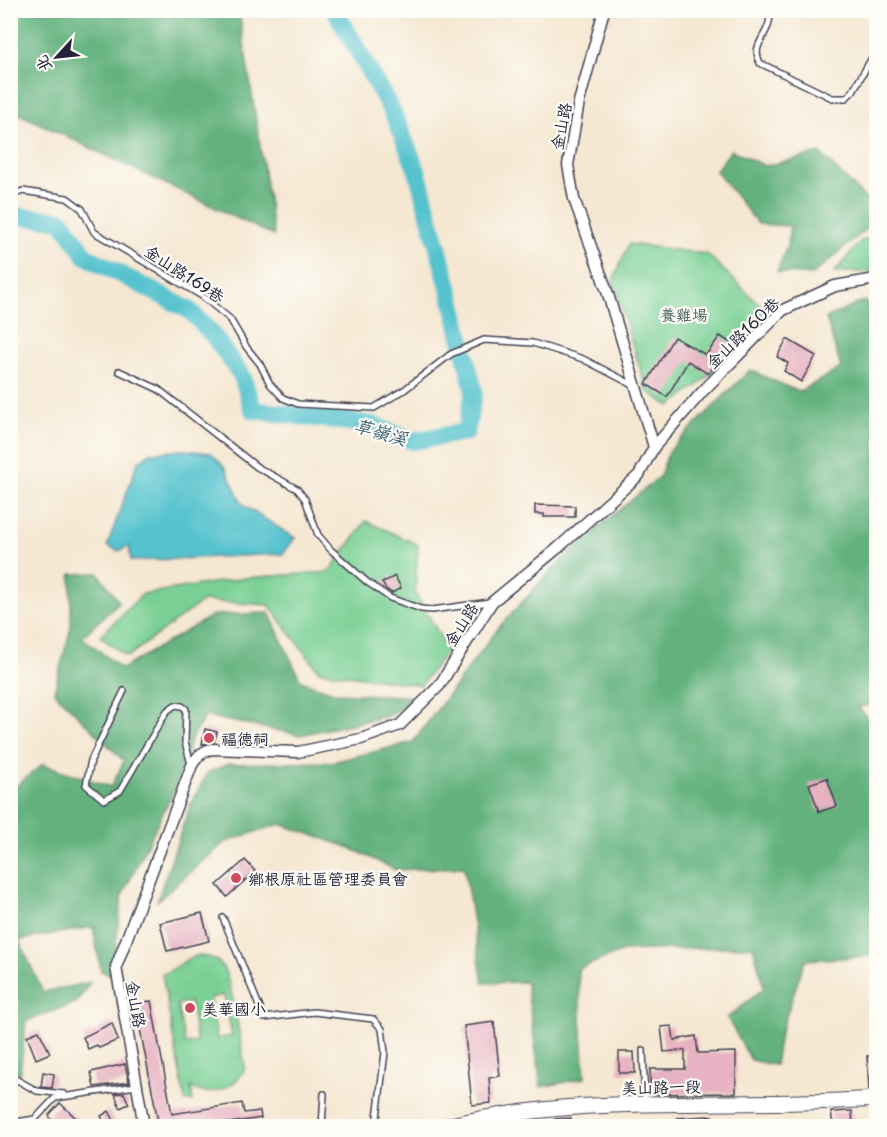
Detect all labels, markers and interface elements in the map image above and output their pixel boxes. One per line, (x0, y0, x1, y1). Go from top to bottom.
north arrow (27, 27, 87, 87)
text: 北 (28, 52, 57, 77)
street label: 金山路 (544, 100, 576, 152)
street label: 金山路169巷 (140, 238, 230, 308)
street label: 金山路160巷 (700, 291, 784, 373)
park label: 養雞場 (660, 302, 708, 326)
water label: 草嶺溪 (351, 411, 412, 452)
street label: 金山路 (437, 597, 483, 651)
place label: 福德祠 (221, 726, 269, 750)
marker: 福德祠 (202, 731, 216, 745)
place label: 鄉根原社區管理委員會 (248, 866, 408, 890)
marker: 鄉根原社區管理委員會 (229, 871, 243, 885)
street label: 金山路 (121, 978, 153, 1030)
place label: 美華國小 (202, 996, 266, 1020)
marker: 美華國小 (183, 1001, 197, 1015)
street label: 美山路一段 (621, 1073, 701, 1099)

